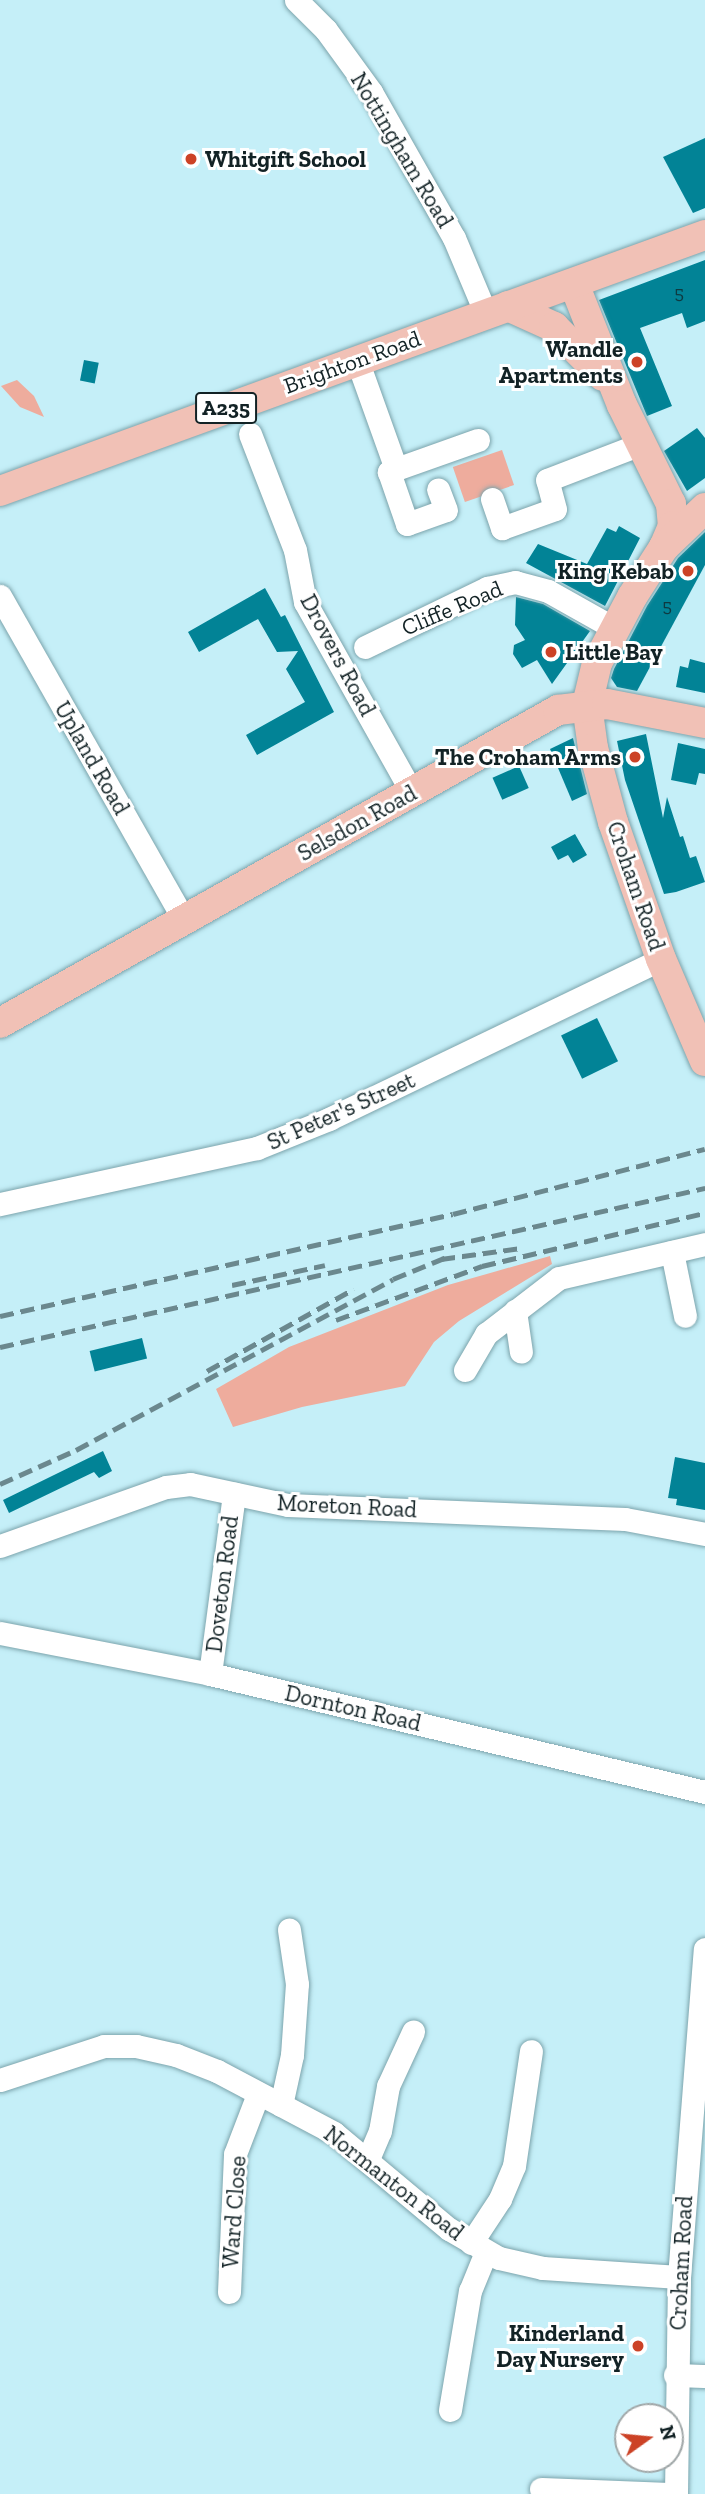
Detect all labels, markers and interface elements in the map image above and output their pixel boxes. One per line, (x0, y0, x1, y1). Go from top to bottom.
street label: Nottingham Road (345, 67, 459, 233)
place label: Whitgift School (205, 145, 366, 173)
marker: Whitgift School (183, 151, 199, 167)
house number: 5 (674, 282, 684, 304)
street label: Brighton Road (280, 324, 424, 400)
place label: Wandle Apartments (499, 335, 623, 389)
marker: Wandle Apartments (629, 354, 645, 370)
road number: A235 (194, 390, 258, 426)
place label: King Kebab (557, 557, 674, 585)
marker: King Kebab (680, 563, 696, 579)
street label: Cliffe Road (397, 574, 507, 642)
street label: Drovers Road (294, 589, 382, 721)
house number: 5 (662, 595, 672, 617)
place label: Little Bay (565, 638, 663, 666)
marker: Little Bay (543, 644, 559, 660)
street label: Upland Road (48, 696, 136, 820)
place label: The Croham Arms (434, 743, 621, 771)
marker: The Croham Arms (627, 749, 643, 765)
street label: Selsdon Road (293, 779, 421, 867)
street label: Croham Road (601, 818, 671, 954)
street label: St Peter's Street (263, 1066, 419, 1156)
street label: Moreton Road (276, 1489, 418, 1523)
street label: Doveton Road (200, 1514, 244, 1654)
street label: Dornton Road (282, 1679, 424, 1737)
street label: Normanton Road (318, 2120, 470, 2246)
street label: Ward Close (216, 2155, 252, 2269)
street label: Croham Road (664, 2195, 698, 2331)
place label: Kinderland Day Nursery (496, 2319, 624, 2373)
marker: Kinderland Day Nursery (630, 2338, 646, 2354)
north arrow (614, 2403, 684, 2473)
text: N (655, 2423, 681, 2443)

